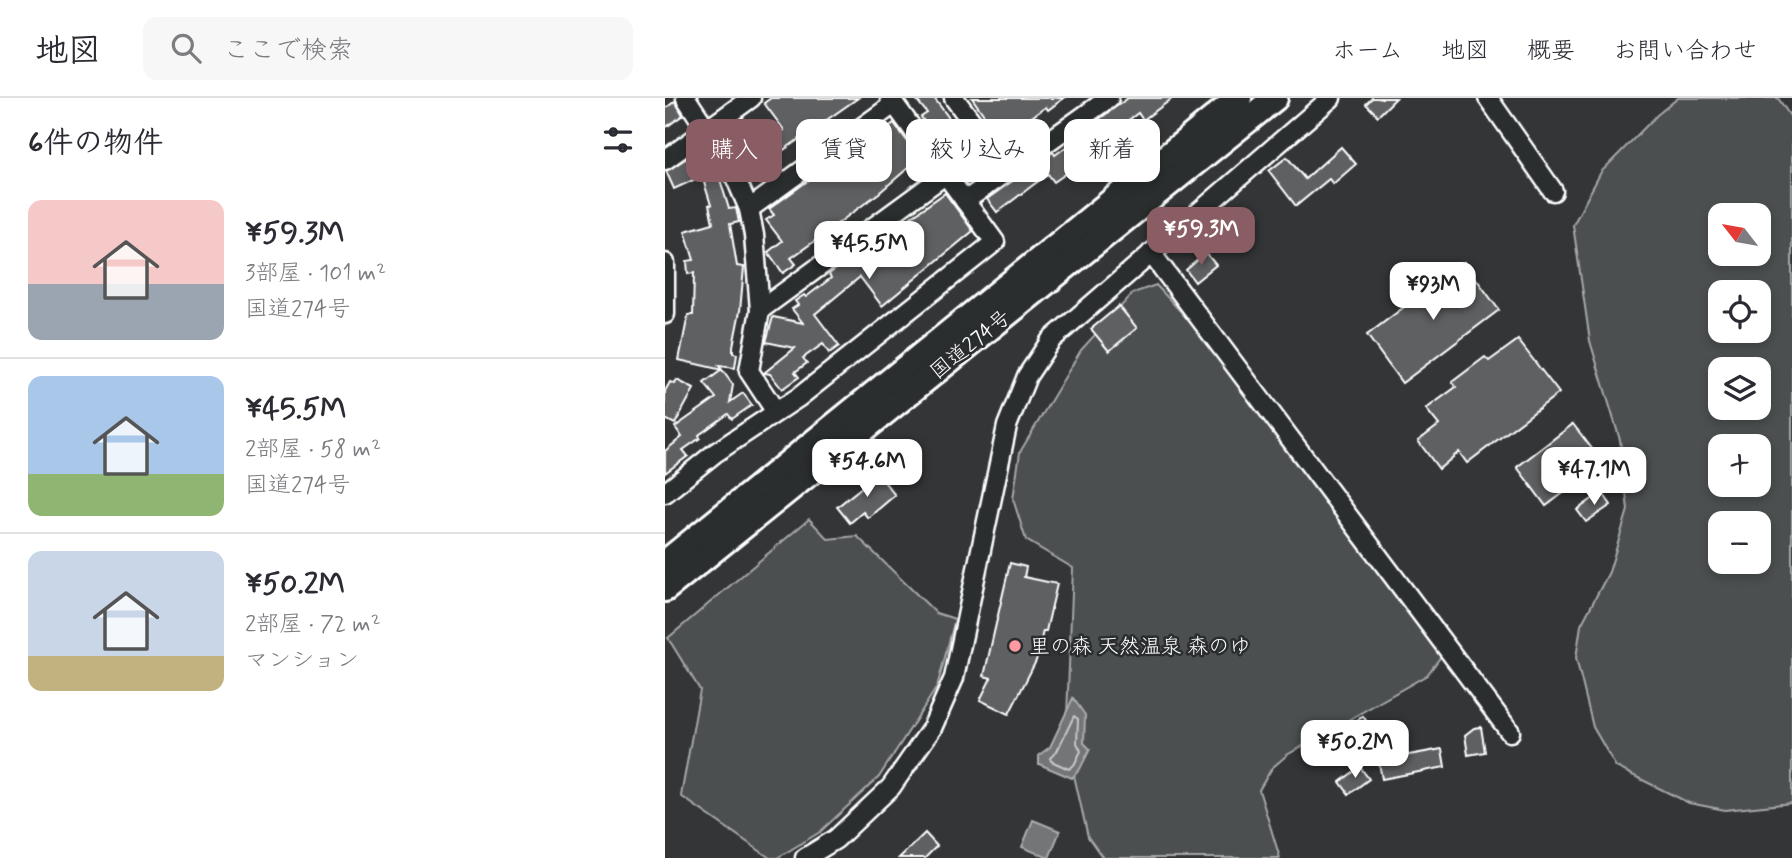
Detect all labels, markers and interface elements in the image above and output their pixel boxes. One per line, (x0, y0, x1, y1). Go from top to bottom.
search box (143, 17, 633, 80)
icon: search (167, 29, 205, 67)
text: 地図 (35, 30, 101, 74)
text: ここで検索 (223, 34, 353, 68)
text: ホーム (1332, 36, 1403, 67)
text: 地図 (1441, 36, 1489, 67)
text: 概要 (1527, 36, 1575, 67)
text: お問い合わせ (1613, 36, 1757, 67)
chip: 購入 (686, 119, 782, 182)
chip: 賃貸 (796, 119, 892, 182)
chip: 絞り込み (906, 119, 1050, 182)
chip: 新着 (1064, 119, 1160, 182)
icon: filters (599, 121, 637, 159)
text: 6件の物件 (28, 124, 163, 163)
north arrow (1708, 203, 1771, 266)
map controls (1708, 203, 1771, 574)
pin: ¥59.3M (1144, 208, 1258, 267)
text: ¥59.3M (245, 214, 344, 253)
text: ¥59.3M (1163, 215, 1239, 245)
pin: ¥45.5M (812, 222, 926, 281)
icon: home (84, 228, 168, 312)
text: ¥45.5M (830, 229, 908, 259)
text: 3部屋 · 101 m² (245, 259, 386, 289)
pin: ¥93M (1392, 262, 1474, 322)
text: ¥93M (1406, 270, 1460, 300)
button: locate (1708, 280, 1771, 343)
text: 国道274号 (245, 295, 350, 325)
street label: 国道274号 (924, 304, 1017, 386)
button: layers (1708, 357, 1771, 420)
text: ¥45.5M (245, 390, 346, 429)
icon: home (84, 404, 168, 488)
button: + (1708, 434, 1771, 497)
text: 2部屋 · 58 m² (245, 435, 381, 465)
pin: ¥54.6M (810, 440, 924, 499)
text: ¥54.6M (828, 447, 906, 477)
pin: ¥47.1M (1537, 448, 1651, 507)
text: ¥47.1M (1557, 455, 1631, 485)
text: 国道274号 (245, 471, 350, 501)
button: − (1708, 511, 1771, 574)
text: ¥50.2M (245, 565, 345, 604)
icon: home (84, 579, 168, 663)
text: 2部屋 · 72 m² (245, 610, 381, 640)
place label: 里の森 天然温泉 森のゆ (1029, 633, 1250, 661)
marker: 里の森 天然温泉 森のゆ (1007, 638, 1023, 654)
text: マンション (245, 646, 359, 676)
pin: ¥50.2M (1298, 720, 1412, 780)
text: ¥50.2M (1317, 728, 1393, 758)

